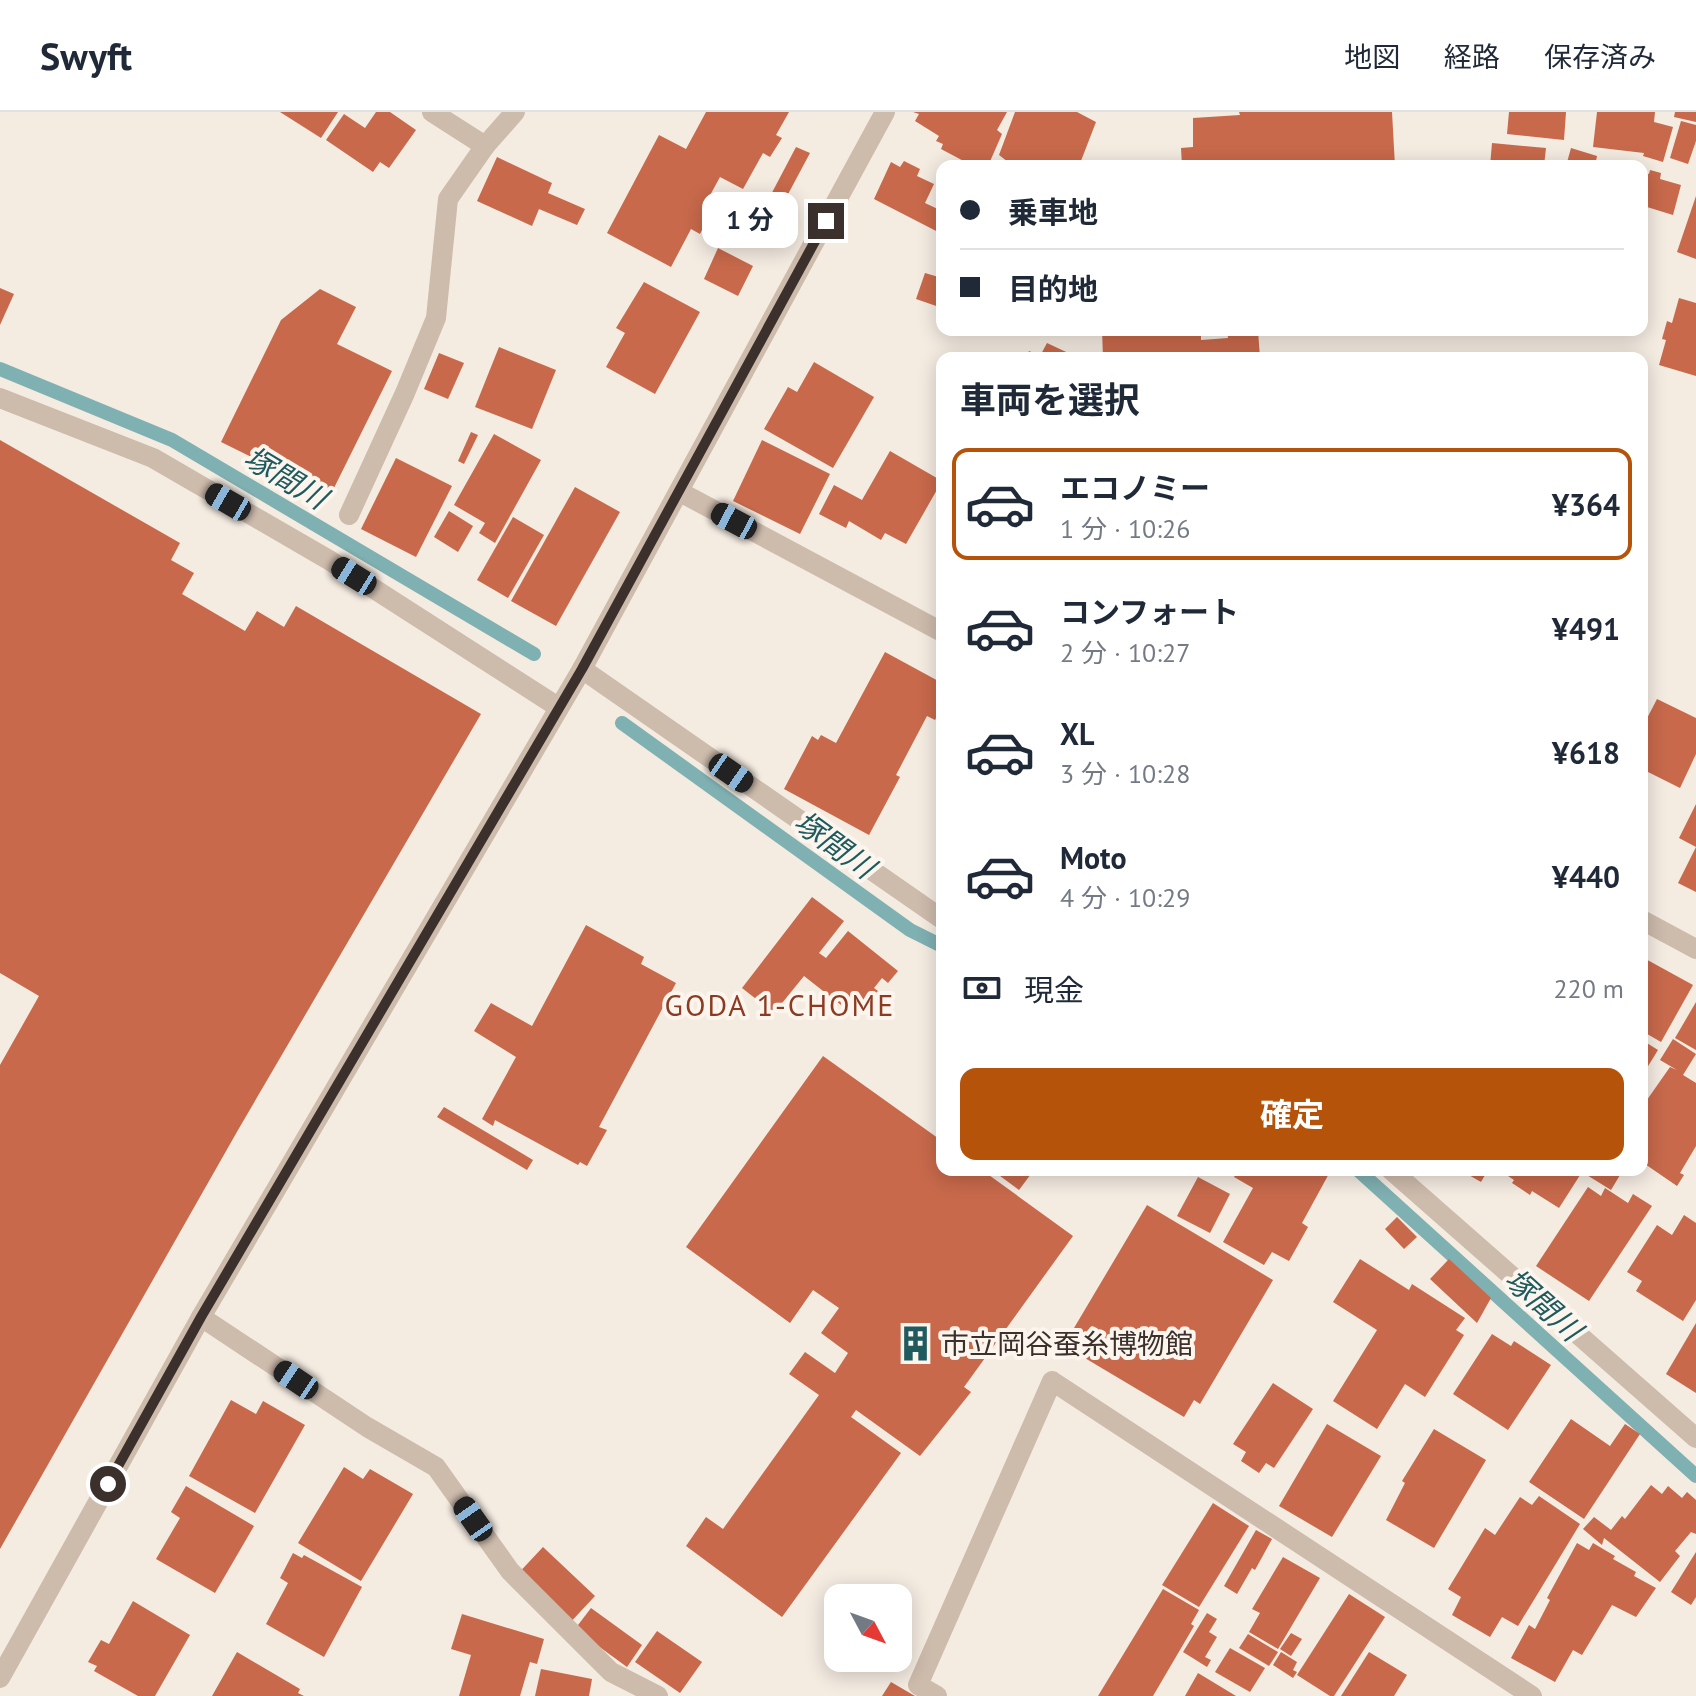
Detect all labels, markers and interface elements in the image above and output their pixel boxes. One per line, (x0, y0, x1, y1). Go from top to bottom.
text: Swyft (40, 31, 132, 80)
text: 地図 (1344, 38, 1400, 75)
text: 経路 (1444, 38, 1500, 75)
text: 保存済み (1544, 38, 1656, 75)
text: 乗車地 (1008, 192, 1098, 231)
callout: 1 分 (702, 193, 798, 249)
text: 1 分 (726, 203, 774, 236)
route end (808, 203, 844, 239)
text: 目的地 (1008, 269, 1098, 308)
text: 車両を選択 (960, 376, 1140, 423)
water label: 塚間川 (237, 437, 337, 518)
icon: car (964, 468, 1036, 540)
text: エコノミー (1060, 468, 1210, 507)
car (201, 480, 255, 524)
text: ¥364 (1552, 485, 1620, 524)
car (707, 499, 761, 543)
text: 1 分 · 10:26 (1060, 512, 1190, 545)
car (327, 553, 381, 599)
icon: car (964, 592, 1036, 664)
text: コンフォート (1060, 592, 1239, 631)
text: ¥491 (1552, 609, 1620, 648)
text: 2 分 · 10:27 (1060, 636, 1190, 669)
text: XL (1060, 714, 1094, 753)
icon: car (964, 716, 1036, 788)
text: ¥618 (1552, 733, 1620, 772)
car (704, 749, 758, 797)
text: 3 分 · 10:28 (1060, 757, 1190, 790)
water label: 塚間川 (787, 802, 885, 888)
text: Moto (1060, 838, 1127, 877)
icon: car (964, 840, 1036, 912)
text: ¥440 (1552, 857, 1620, 896)
text: 4 分 · 10:29 (1060, 881, 1190, 914)
icon: cash (960, 966, 1004, 1010)
text: 現金 (1024, 970, 1084, 1009)
text: 220 m (1553, 972, 1624, 1005)
district label: GODA 1-CHOME (665, 985, 895, 1024)
button: 確定 (960, 1068, 1624, 1160)
water label: 塚間川 (1498, 1259, 1593, 1351)
building icon: 市立岡谷蚕糸博物館 (896, 1324, 934, 1362)
place label: 市立岡谷蚕糸博物館 (941, 1325, 1193, 1362)
car (269, 1357, 323, 1403)
route start (90, 1466, 126, 1502)
car (449, 1492, 497, 1546)
north arrow (824, 1584, 912, 1672)
map controls (824, 1584, 912, 1672)

